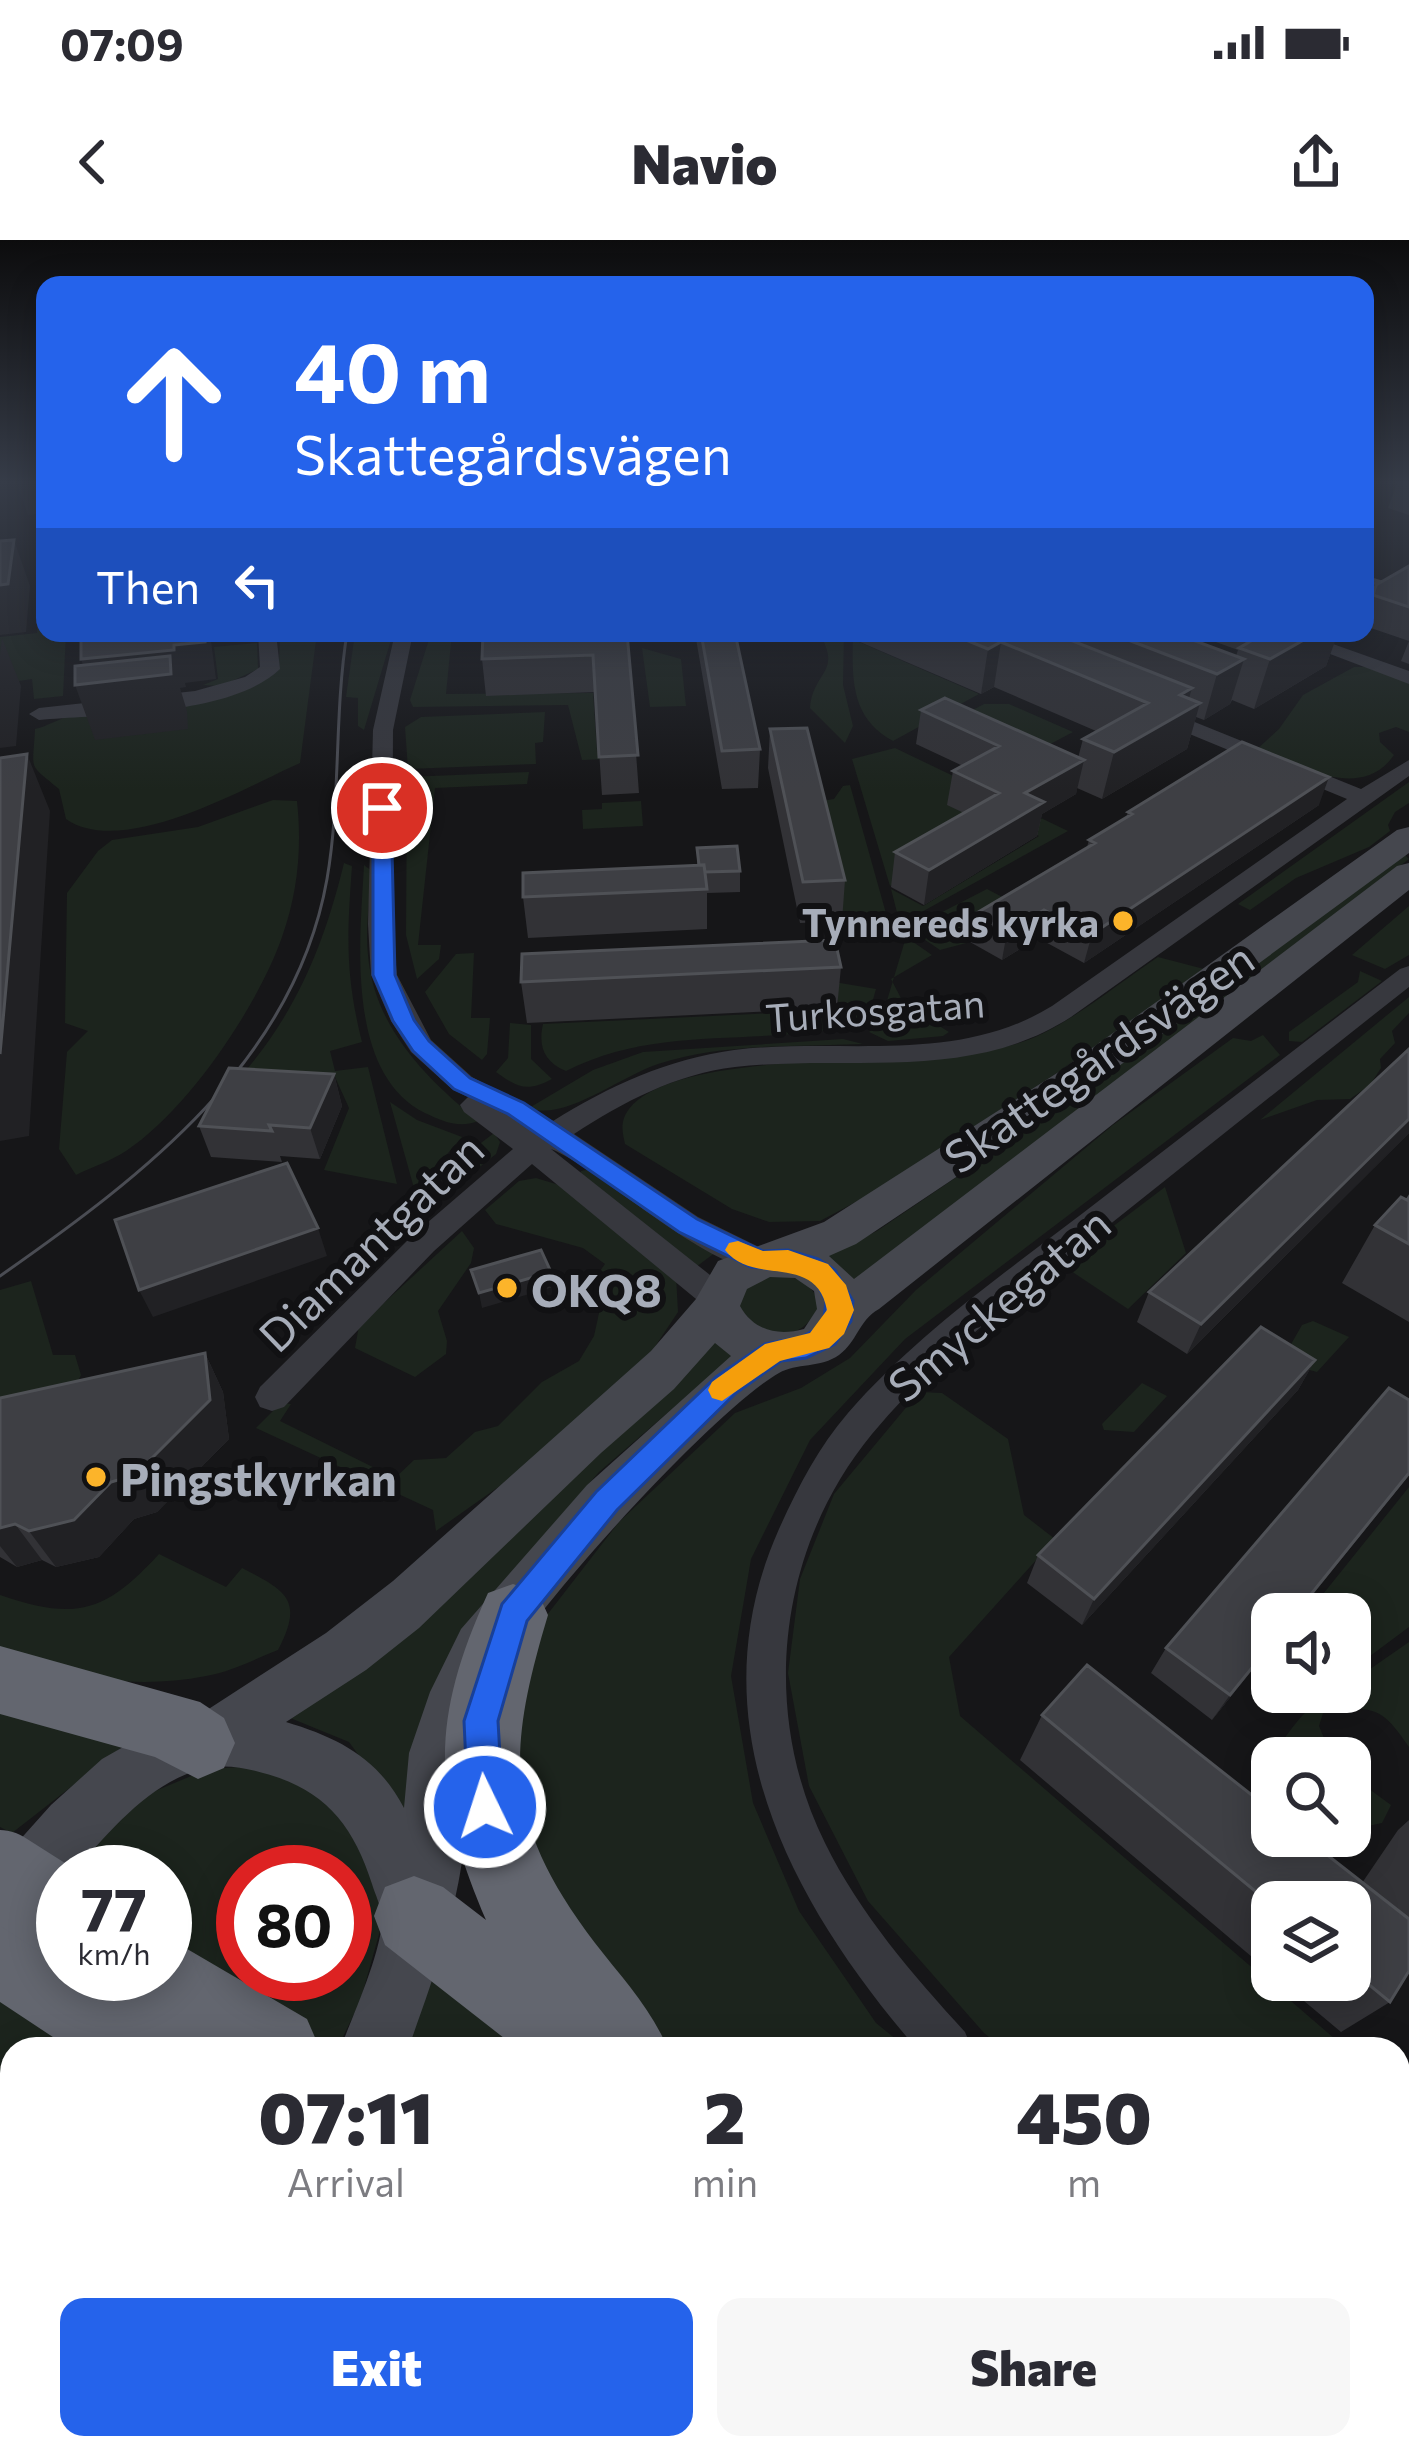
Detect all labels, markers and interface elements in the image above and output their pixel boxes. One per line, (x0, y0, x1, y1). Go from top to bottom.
text: 07:09 (60, 15, 184, 70)
icon: back (60, 129, 126, 195)
text: Navio (631, 129, 778, 195)
icon: share (1283, 129, 1349, 195)
text: 40 m (294, 318, 491, 420)
icon: ahead (96, 324, 252, 480)
text: Skattegårdsvägen (294, 420, 732, 486)
icon: left (224, 552, 290, 618)
text: Then (96, 558, 200, 613)
pin (331, 757, 433, 859)
icon: arrive (349, 775, 415, 841)
place label: Tynnereds kyrka (802, 897, 1099, 945)
marker: Tynnereds kyrka (1110, 908, 1136, 934)
street label: Skattegårdsvägen (933, 929, 1263, 1183)
street label: Turkosgatan (764, 977, 986, 1041)
street label: Diamantgatan (246, 1120, 494, 1362)
street label: Smyckegatan (876, 1194, 1120, 1412)
place label: OKQ8 (531, 1261, 662, 1316)
marker: OKQ8 (494, 1275, 520, 1301)
place label: Pingstkyrkan (120, 1450, 397, 1505)
marker: Pingstkyrkan (83, 1464, 109, 1490)
map controls (1251, 1593, 1371, 2001)
button: sound (1251, 1593, 1371, 1713)
button: search (1251, 1737, 1371, 1857)
position arrow (422, 1744, 548, 1870)
speed limit sign: 80 (216, 1845, 372, 2001)
text: 77 (81, 1871, 147, 1944)
button: layers (1251, 1881, 1371, 2001)
text: km/h (78, 1934, 150, 1971)
text: 07:11 (258, 2071, 433, 2159)
text: 2 (704, 2071, 746, 2159)
text: 450 (1016, 2071, 1152, 2159)
text: Arrival (287, 2157, 405, 2205)
text: min (692, 2157, 758, 2205)
text: m (1067, 2157, 1101, 2205)
button: Exit (60, 2298, 693, 2436)
button: Share (717, 2298, 1350, 2436)

